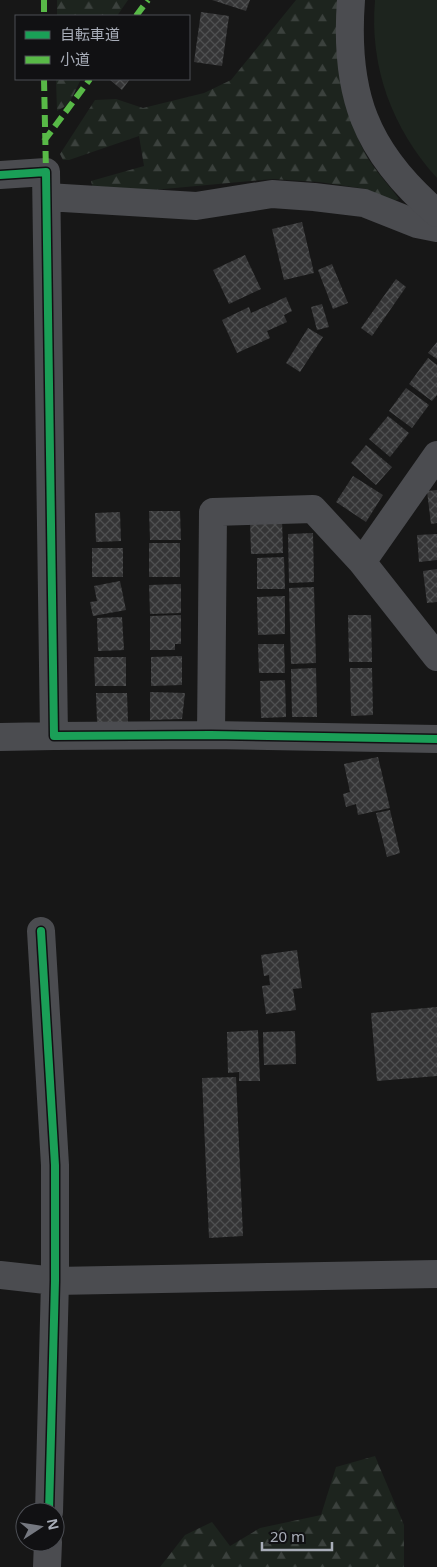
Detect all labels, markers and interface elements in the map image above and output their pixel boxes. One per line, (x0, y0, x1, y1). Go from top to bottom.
legend (15, 15, 190, 80)
text: 自転車道 (60, 24, 120, 44)
text: 小道 (60, 49, 90, 69)
north arrow (15, 1502, 65, 1552)
text: N (43, 1517, 64, 1532)
scale bar (262, 1520, 332, 1552)
text: 20 m (270, 1526, 305, 1546)

